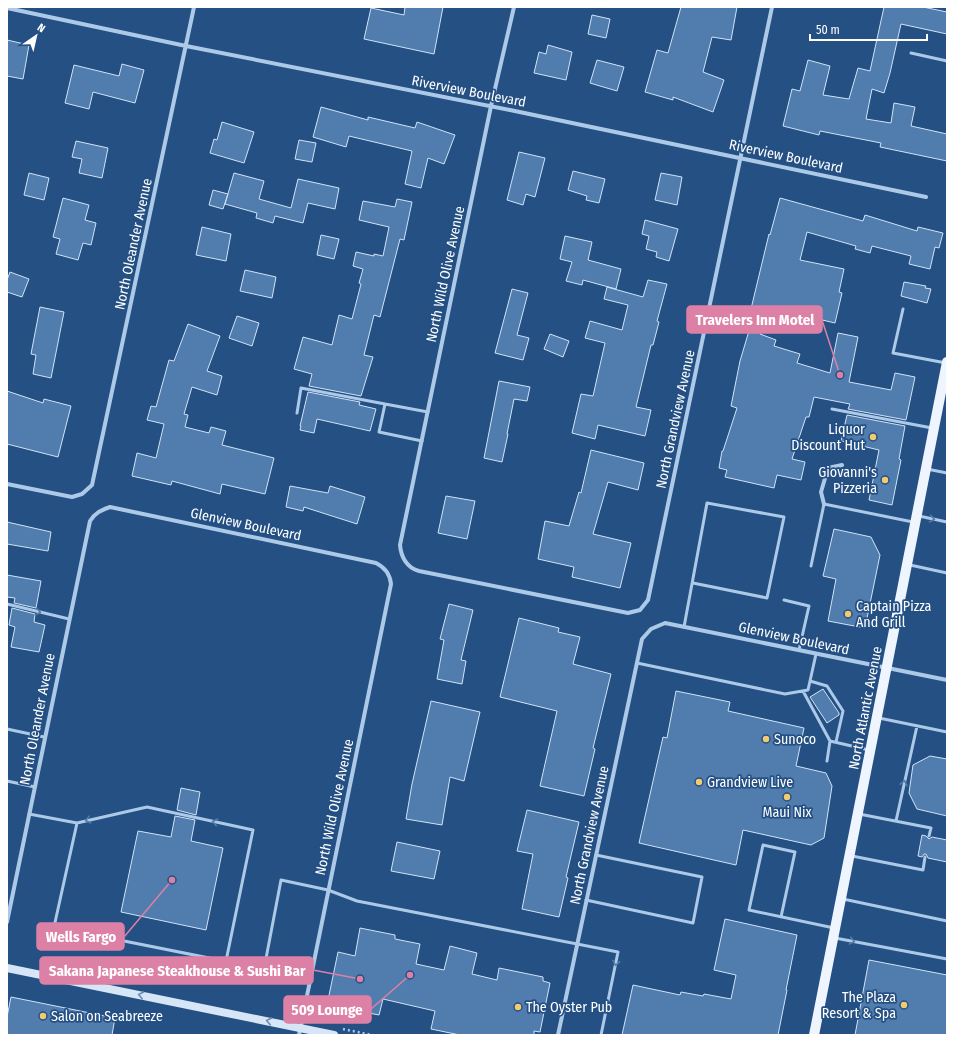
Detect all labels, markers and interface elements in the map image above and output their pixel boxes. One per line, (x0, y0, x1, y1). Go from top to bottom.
north arrow (16, 16, 56, 56)
scale bar (810, 16, 927, 42)
text: N (35, 21, 48, 35)
text: 50 m (816, 23, 840, 37)
street label: Riverview Boulevard (410, 72, 527, 111)
street label: Riverview Boulevard (727, 136, 844, 177)
street label: North Oleander Avenue (111, 177, 156, 311)
street label: North Wild Olive Avenue (423, 204, 468, 344)
callout: Travelers Inn Motel (687, 306, 822, 333)
text: Travelers Inn Motel (696, 311, 815, 329)
street label: North Grandview Avenue (652, 348, 699, 490)
place label: Liquor Discount Hut (791, 421, 865, 454)
marker: Liquor Discount Hut (868, 432, 878, 442)
place label: Giovanni's Pizzeria (818, 464, 877, 497)
marker: Giovanni's Pizzeria (880, 475, 890, 485)
street label: Glenview Boulevard (189, 504, 303, 545)
one-way arrow (929, 514, 935, 522)
place label: Captain Pizza And Grill (856, 598, 932, 631)
one-way arrow (35, 607, 41, 615)
marker: Captain Pizza And Grill (843, 609, 853, 619)
street label: Glenview Boulevard (737, 618, 851, 659)
street label: North Atlantic Avenue (845, 645, 886, 771)
street label: North Oleander Avenue (16, 652, 59, 787)
place label: Sunoco (774, 731, 816, 748)
marker: Sunoco (761, 734, 771, 744)
street label: North Wild Olive Avenue (312, 737, 357, 877)
street label: North Grandview Avenue (566, 764, 613, 906)
place label: Grandview Live (707, 774, 793, 791)
marker: Grandview Live (694, 777, 704, 787)
one-way arrow (900, 780, 908, 787)
marker: Maui Nix (782, 792, 792, 802)
place label: Maui Nix (762, 804, 812, 821)
one-way arrow (85, 816, 92, 824)
one-way arrow (212, 818, 218, 826)
callout: Wells Fargo (37, 923, 124, 950)
text: Wells Fargo (46, 928, 116, 946)
one-way arrow (849, 936, 856, 945)
callout: Sakana Japanese Steakhouse & Sushi Bar (40, 957, 313, 984)
one-way arrow (613, 960, 621, 966)
text: Sakana Japanese Steakhouse & Sushi Bar (49, 962, 306, 980)
place label: The Plaza Resort & Spa (822, 989, 896, 1022)
one-way arrow (138, 992, 145, 1000)
callout: 509 Lounge (284, 996, 371, 1023)
place label: The Oyster Pub (526, 999, 612, 1016)
marker: The Plaza Resort & Spa (899, 1000, 909, 1010)
text: 509 Lounge (291, 1001, 363, 1019)
marker: The Oyster Pub (513, 1002, 523, 1012)
place label: Salon on Seabreeze (51, 1008, 163, 1025)
marker: Salon on Seabreeze (38, 1011, 48, 1021)
one-way arrow (266, 1018, 272, 1026)

